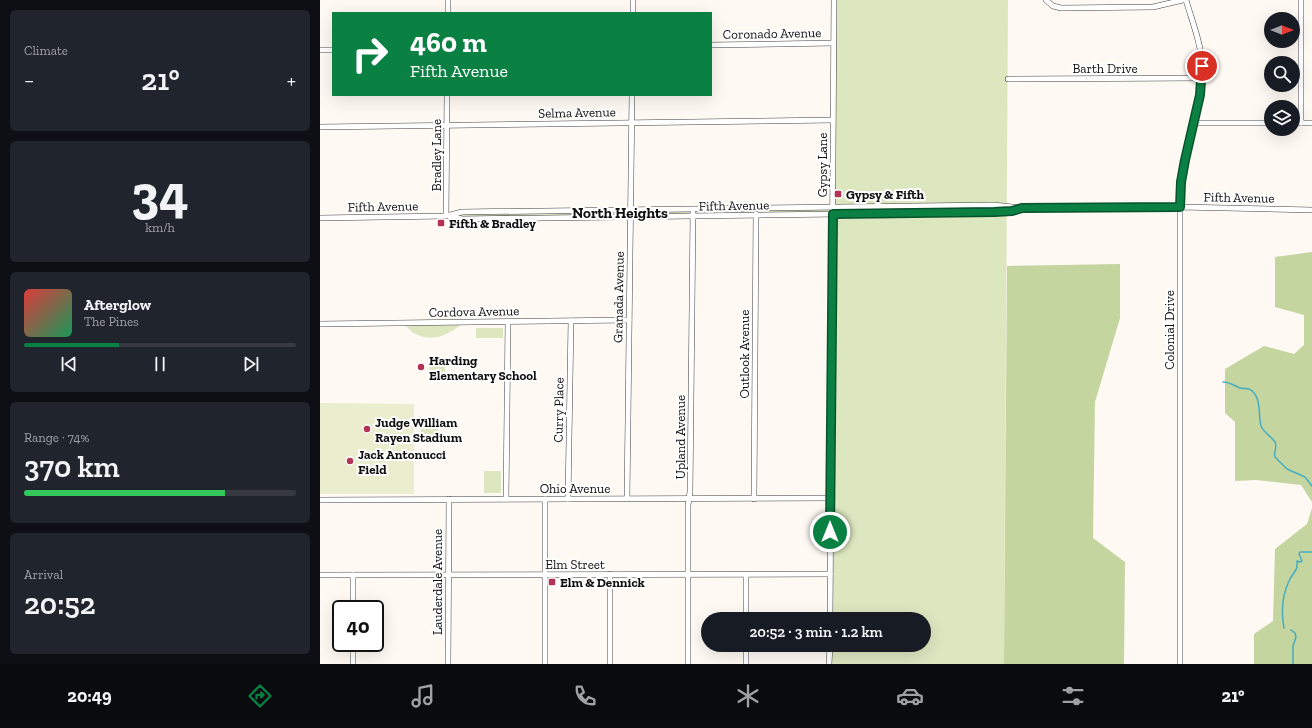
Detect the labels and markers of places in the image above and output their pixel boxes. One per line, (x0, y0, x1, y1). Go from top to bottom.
pin (1185, 49, 1219, 83)
place label: Gypsy & Fifth (846, 187, 925, 202)
marker: Gypsy & Fifth (833, 189, 843, 199)
place label: Fifth & Bradley (449, 216, 536, 231)
marker: Fifth & Bradley (436, 218, 446, 228)
place label: Harding Elementary School (429, 353, 537, 383)
marker: Harding Elementary School (416, 362, 426, 372)
place label: Judge William Rayen Stadium (375, 415, 463, 445)
marker: Judge William Rayen Stadium (362, 424, 372, 434)
place label: Jack Antonucci Field (358, 447, 446, 477)
marker: Jack Antonucci Field (345, 456, 355, 466)
place label: Elm & Dennick (560, 575, 645, 590)
marker: Elm & Dennick (547, 577, 557, 587)

